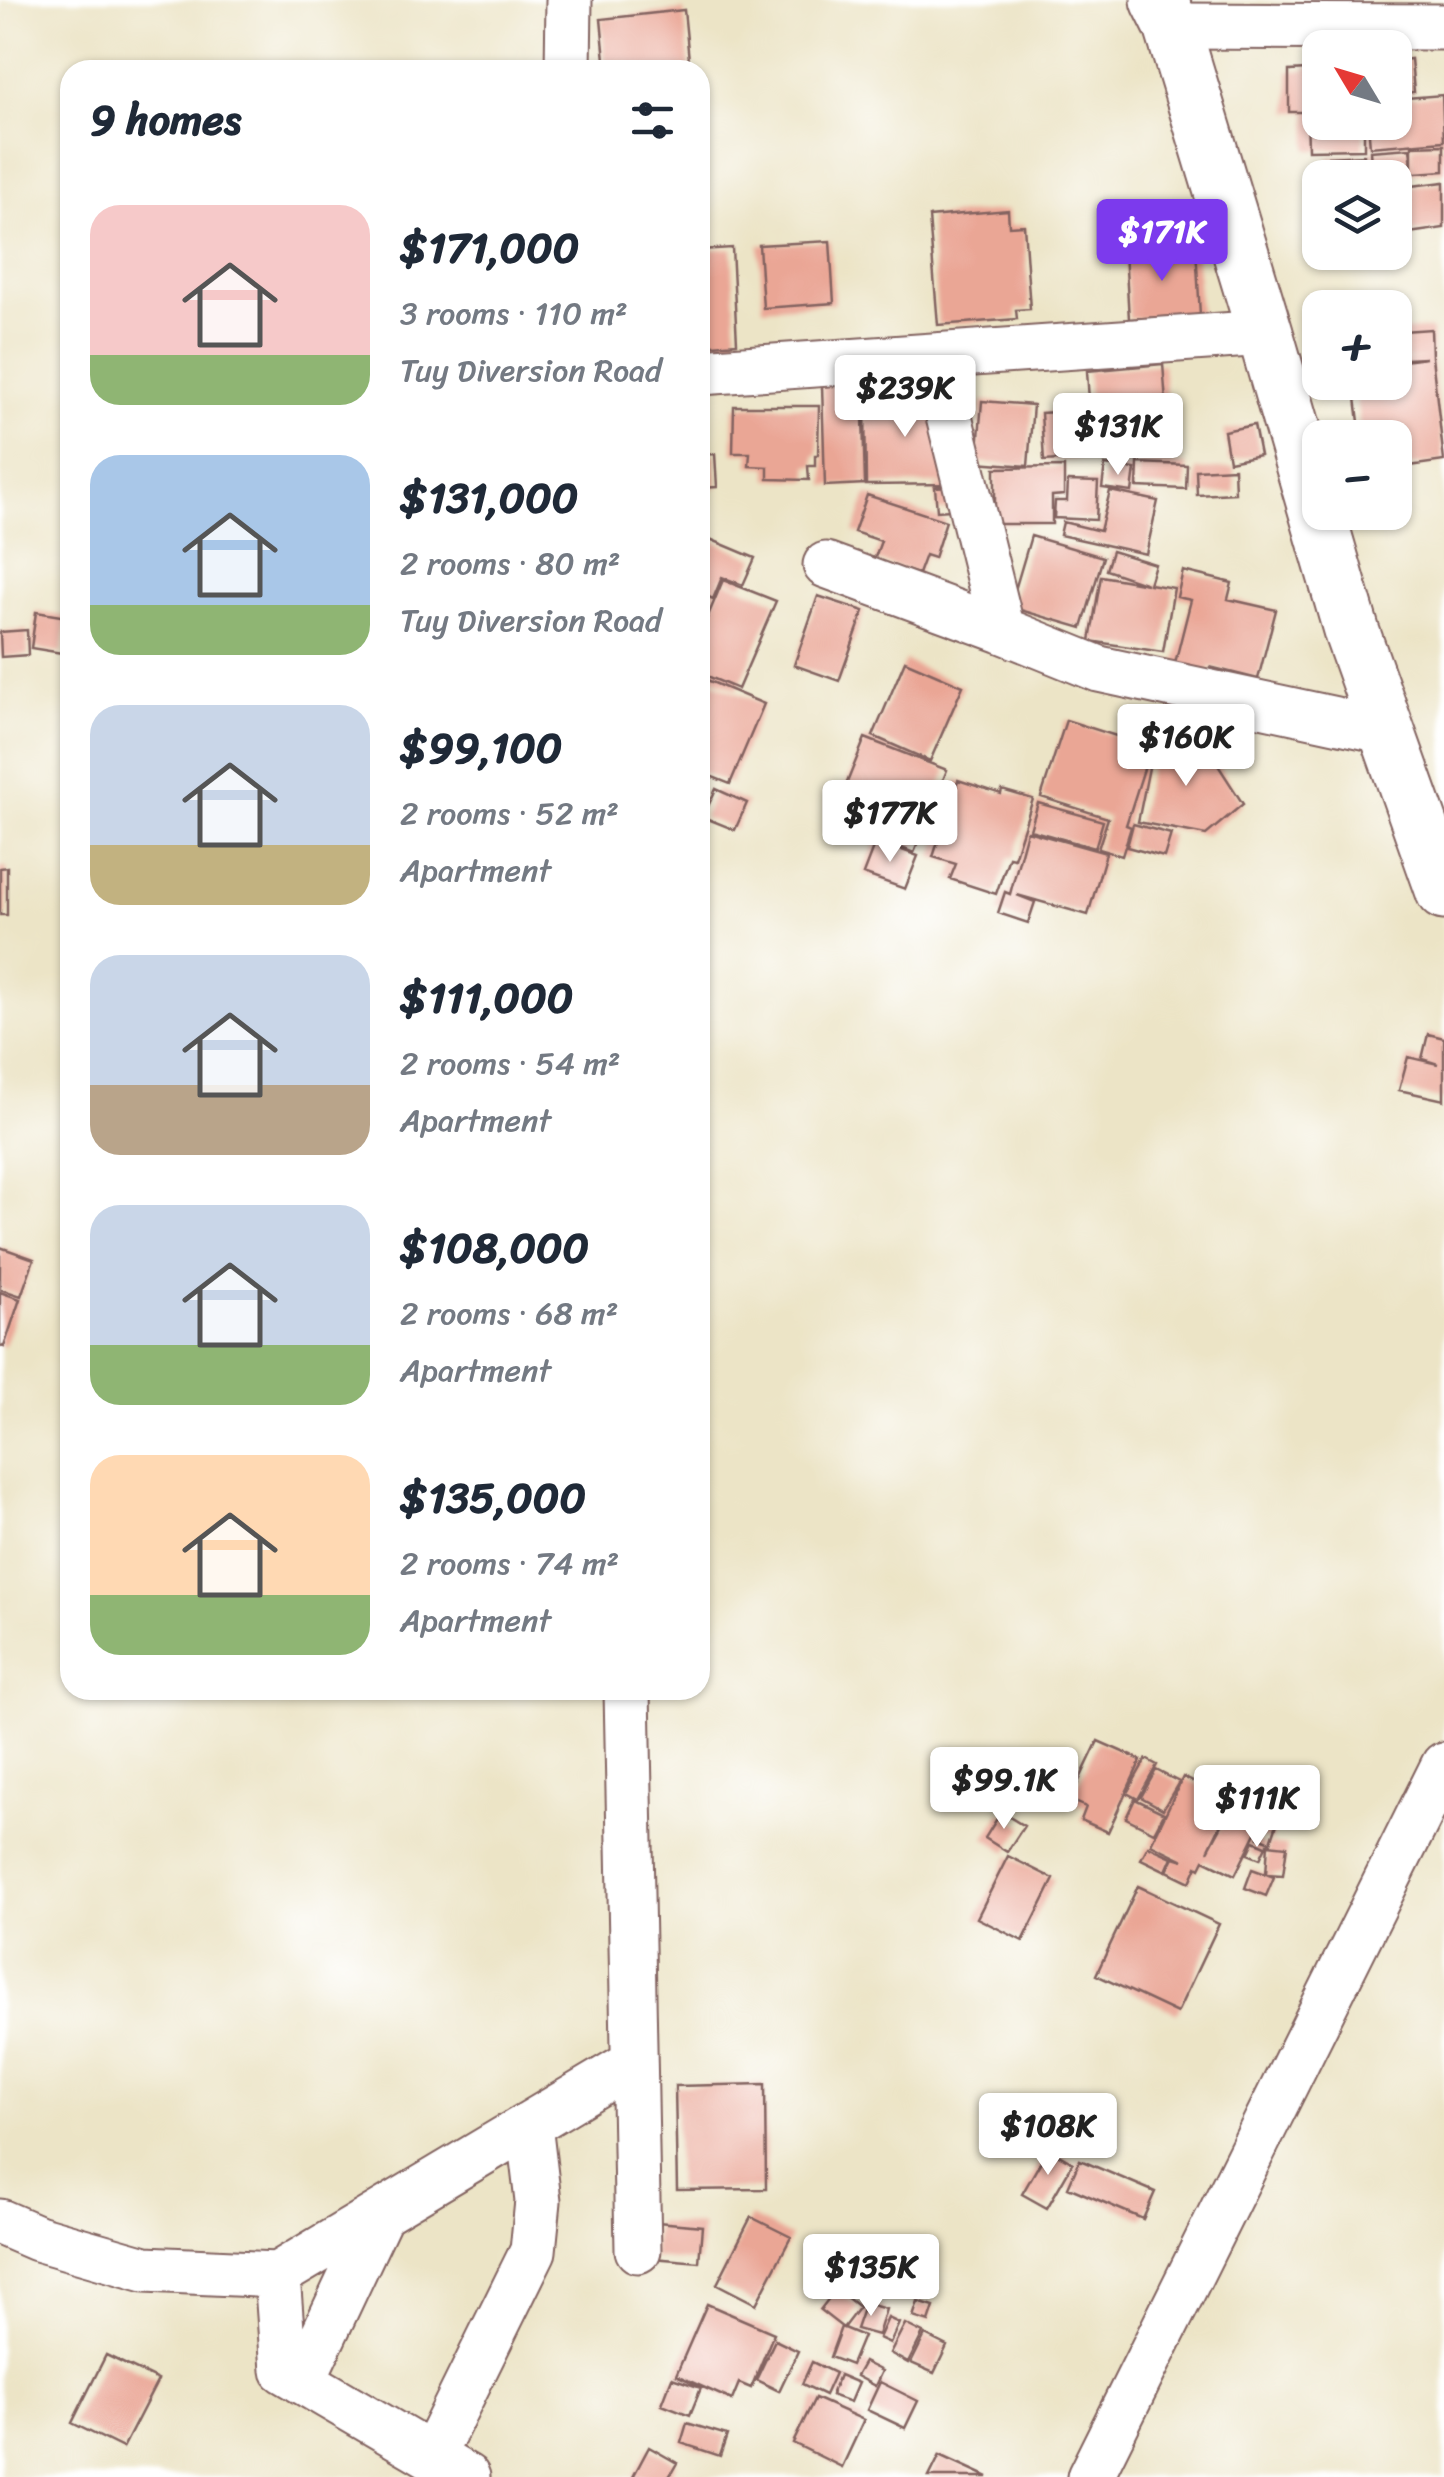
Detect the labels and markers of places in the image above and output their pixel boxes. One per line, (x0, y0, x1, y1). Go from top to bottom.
pin: $171K (1092, 199, 1232, 284)
pin: $239K (835, 355, 975, 440)
pin: $131K (1048, 393, 1188, 478)
pin: $160K (1116, 704, 1256, 789)
pin: $177K (820, 780, 960, 865)
pin: $99.1K (923, 1747, 1085, 1832)
pin: $111K (1187, 1765, 1327, 1850)
pin: $108K (978, 2093, 1118, 2178)
pin: $135K (801, 2234, 941, 2319)

